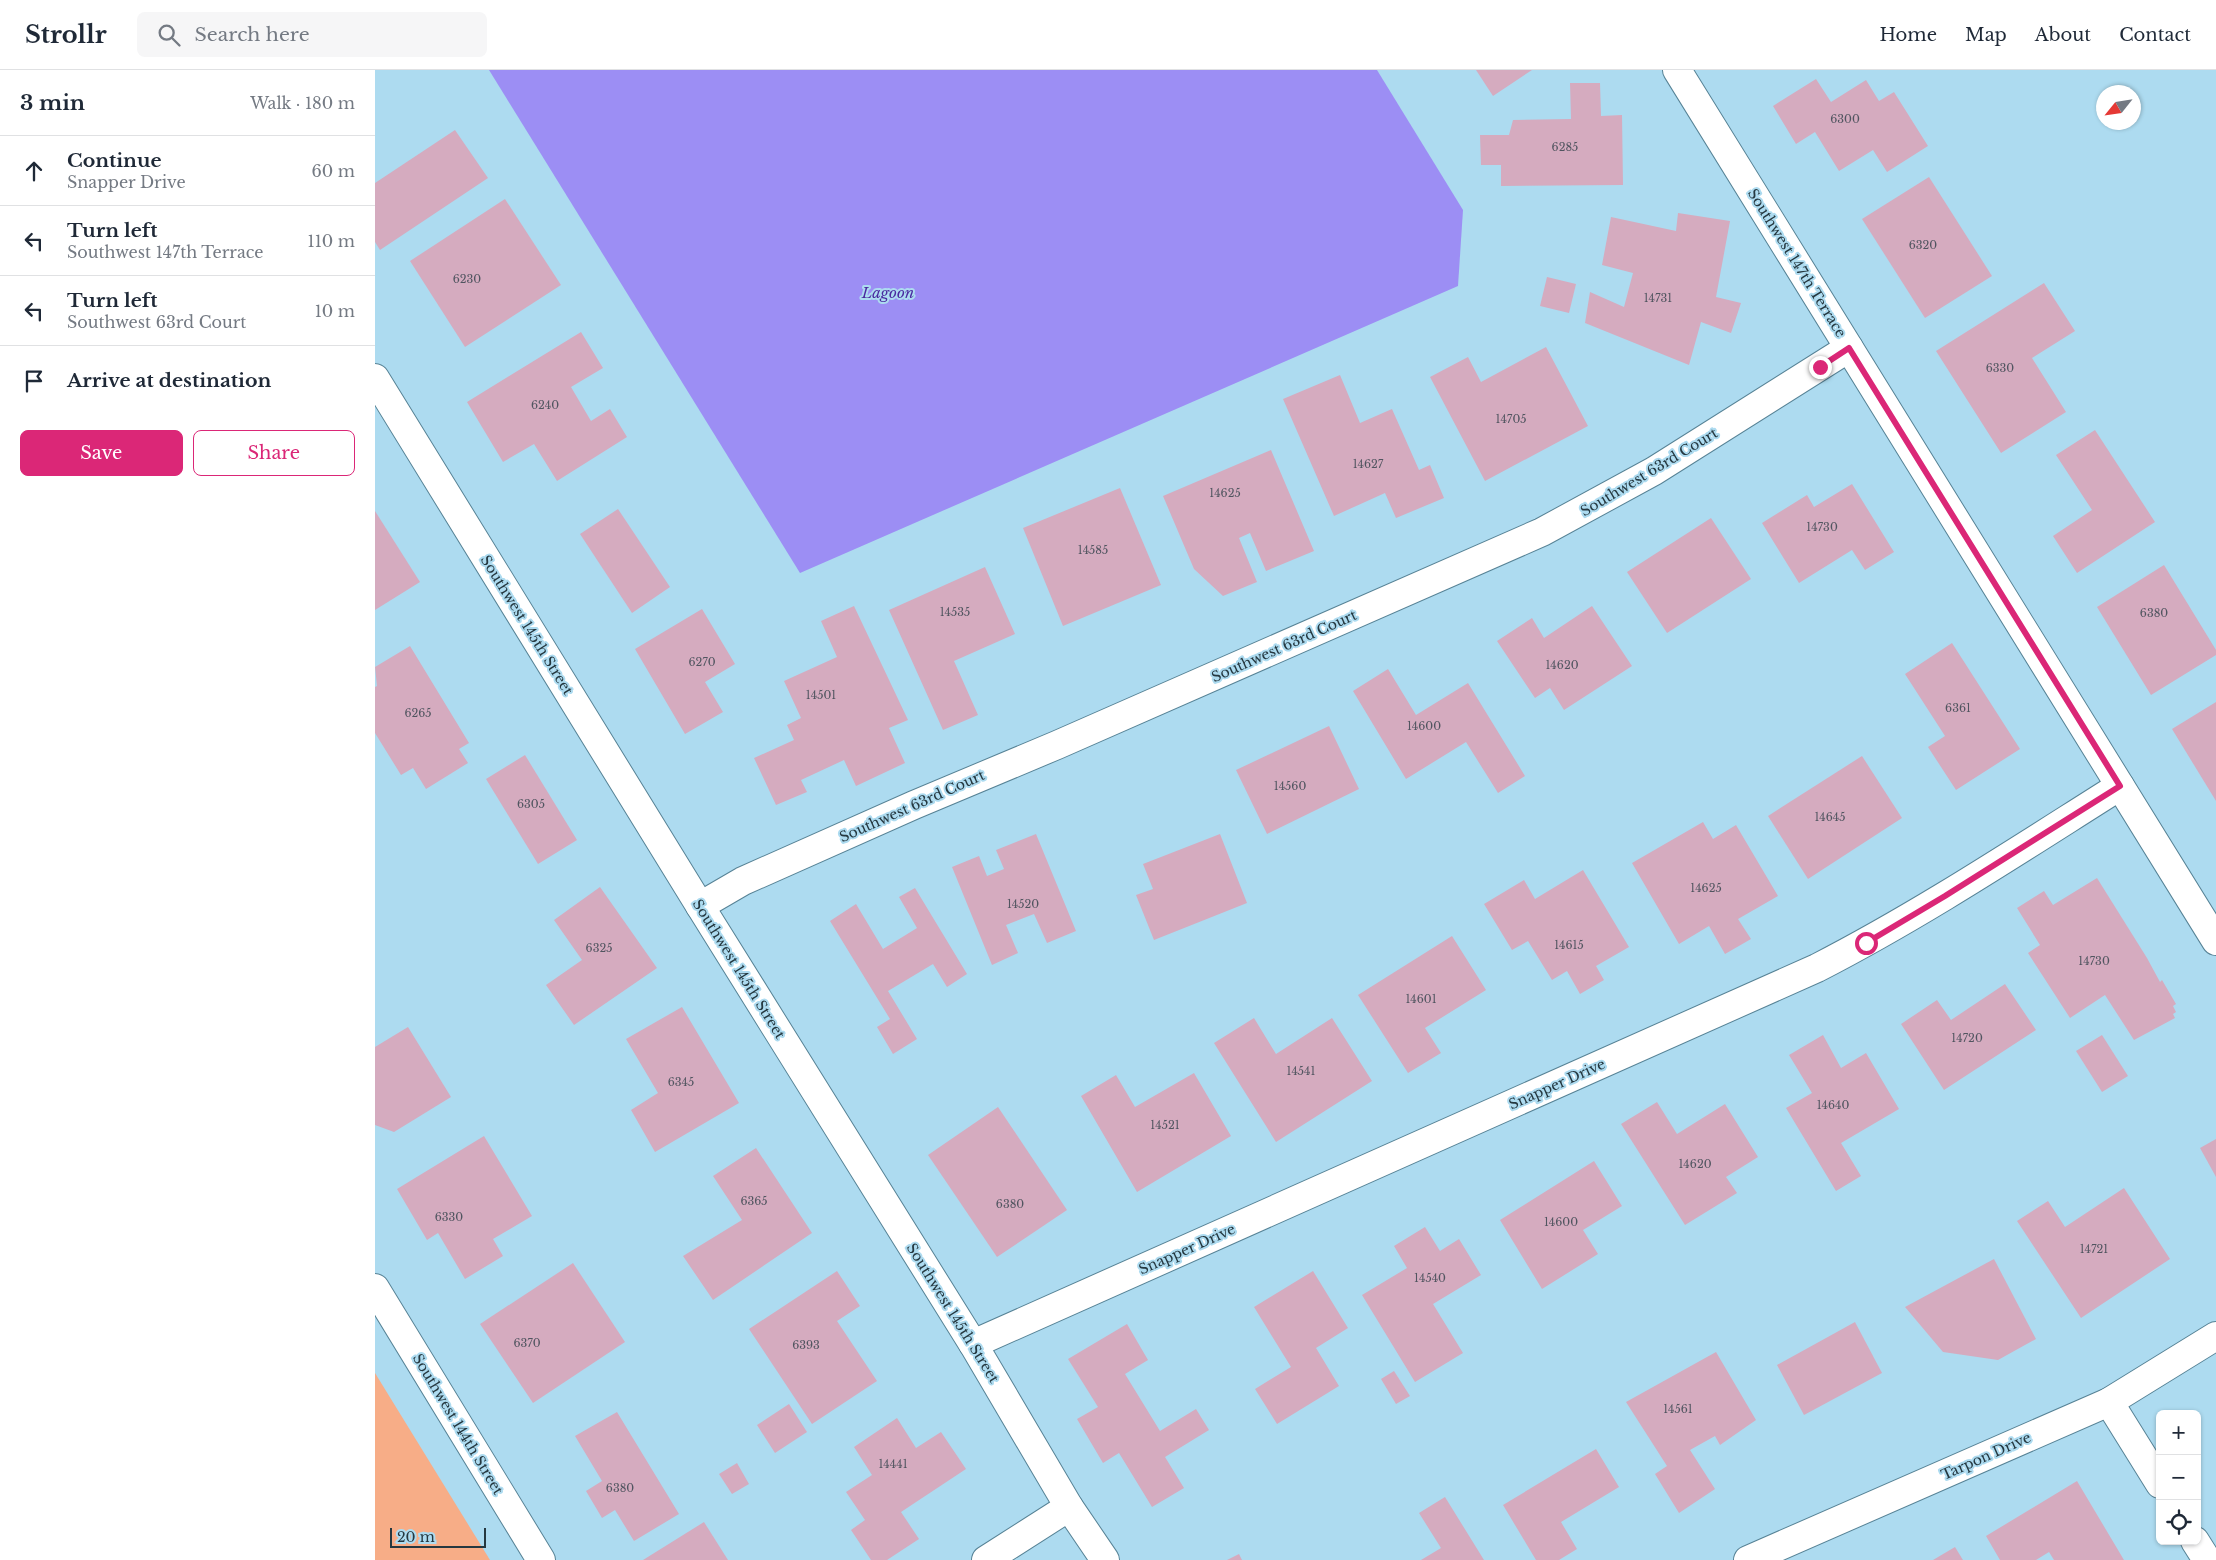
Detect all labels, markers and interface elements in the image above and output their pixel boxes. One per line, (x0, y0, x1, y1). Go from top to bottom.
search box (137, 12, 487, 57)
text: Strollr (25, 20, 107, 49)
icon: search (155, 21, 183, 49)
text: Search here (195, 23, 310, 46)
text: Home (1879, 24, 1937, 46)
text: Map (1965, 24, 2007, 46)
text: About (2035, 24, 2091, 46)
text: Contact (2119, 24, 2191, 46)
north arrow (2096, 85, 2141, 130)
text: 3 min (20, 90, 85, 116)
text: Walk · 180 m (250, 93, 355, 113)
house number: 6300 (1830, 112, 1860, 126)
house number: 6285 (1552, 140, 1578, 154)
text: Continue (67, 149, 162, 172)
icon: ahead (20, 157, 48, 185)
text: 60 m (312, 161, 355, 181)
text: Snapper Drive (67, 172, 186, 192)
street label: Southwest 147th Terrace (1744, 185, 1850, 341)
text: Turn left (67, 219, 158, 242)
icon: left (20, 227, 48, 255)
text: 110 m (308, 231, 355, 251)
house number: 6320 (1909, 238, 1937, 252)
text: Southwest 147th Terrace (67, 242, 264, 262)
house number: 6230 (453, 272, 481, 286)
water label: Lagoon (861, 283, 914, 302)
text: Turn left (67, 289, 158, 312)
house number: 14731 (1644, 291, 1672, 305)
icon: left (20, 297, 48, 325)
text: 10 m (315, 301, 355, 321)
text: Southwest 63rd Court (67, 312, 246, 332)
route end (1809, 356, 1832, 379)
house number: 6330 (1986, 361, 2014, 375)
icon: arrive (20, 367, 48, 395)
text: Arrive at destination (67, 369, 271, 392)
house number: 6240 (531, 398, 559, 412)
house number: 14705 (1496, 412, 1526, 426)
street label: Southwest 63rd Court (1577, 424, 1722, 520)
button: Save (20, 430, 183, 476)
button: Share (193, 430, 355, 476)
house number: 14627 (1353, 457, 1384, 471)
house number: 14625 (1209, 486, 1241, 500)
house number: 14730 (1806, 520, 1838, 534)
house number: 14585 (1078, 543, 1108, 557)
street label: Southwest 145th Street (477, 552, 578, 699)
house number: 14535 (940, 605, 970, 619)
street label: Southwest 63rd Court (1209, 606, 1360, 686)
house number: 6380 (2140, 606, 2168, 620)
house number: 6270 (688, 655, 716, 669)
house number: 14620 (1545, 658, 1579, 672)
house number: 14501 (806, 688, 836, 702)
house number: 6361 (1945, 701, 1971, 715)
house number: 6265 (404, 706, 432, 720)
house number: 14600 (1407, 719, 1441, 733)
street label: Southwest 63rd Court (837, 766, 988, 846)
house number: 14560 (1274, 779, 1306, 793)
house number: 6305 (517, 797, 545, 811)
house number: 14645 (1814, 810, 1846, 824)
house number: 14625 (1690, 881, 1722, 895)
street label: Southwest 145th Street (689, 896, 790, 1043)
house number: 14520 (1007, 897, 1039, 911)
route start (1855, 932, 1878, 955)
house number: 14615 (1554, 938, 1584, 952)
house number: 6325 (586, 941, 612, 955)
house number: 14730 (2078, 954, 2110, 968)
house number: 14601 (1405, 992, 1437, 1006)
house number: 14720 (1951, 1031, 1983, 1045)
street label: Snapper Drive (1506, 1055, 1608, 1113)
house number: 14541 (1287, 1064, 1316, 1078)
house number: 6345 (668, 1075, 694, 1089)
house number: 14640 (1817, 1098, 1849, 1112)
house number: 14521 (1150, 1118, 1180, 1132)
house number: 14620 (1678, 1157, 1712, 1171)
house number: 6365 (740, 1194, 768, 1208)
house number: 6380 (996, 1197, 1024, 1211)
house number: 6330 (435, 1210, 463, 1224)
house number: 14600 (1544, 1215, 1578, 1229)
street label: Snapper Drive (1136, 1220, 1238, 1278)
street label: Southwest 145th Street (903, 1240, 1004, 1387)
house number: 14721 (2080, 1242, 2108, 1256)
house number: 14540 (1414, 1271, 1446, 1285)
house number: 6370 (513, 1336, 541, 1350)
house number: 6393 (792, 1338, 820, 1352)
street label: Southwest 144th Street (409, 1350, 508, 1498)
house number: 14561 (1663, 1402, 1693, 1416)
map controls (2156, 1410, 2201, 1545)
button: + (2156, 1410, 2201, 1455)
street label: Tarpon Drive (1938, 1428, 2034, 1484)
button: − (2156, 1455, 2201, 1500)
house number: 14441 (878, 1457, 908, 1471)
house number: 6380 (606, 1481, 634, 1495)
button: locate (2156, 1500, 2201, 1545)
scale bar (390, 1525, 486, 1548)
text: 20 m (397, 1528, 435, 1546)

